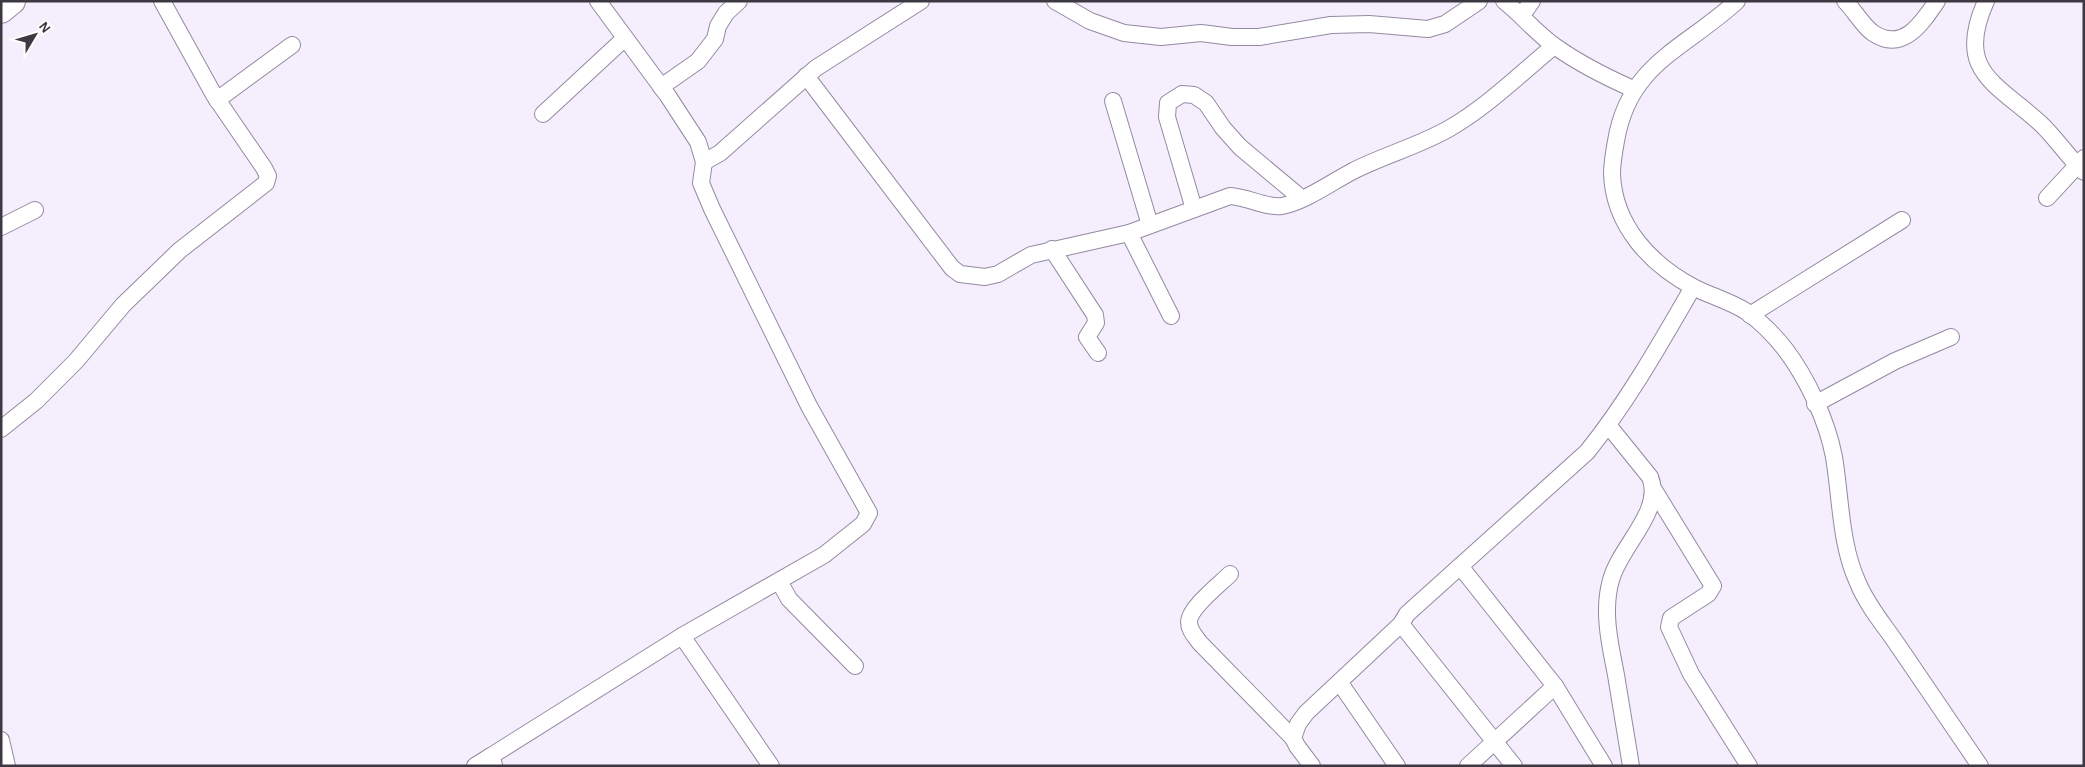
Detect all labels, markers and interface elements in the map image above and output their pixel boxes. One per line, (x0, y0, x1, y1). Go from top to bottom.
north arrow (10, 10, 60, 60)
text: N (36, 19, 53, 36)

